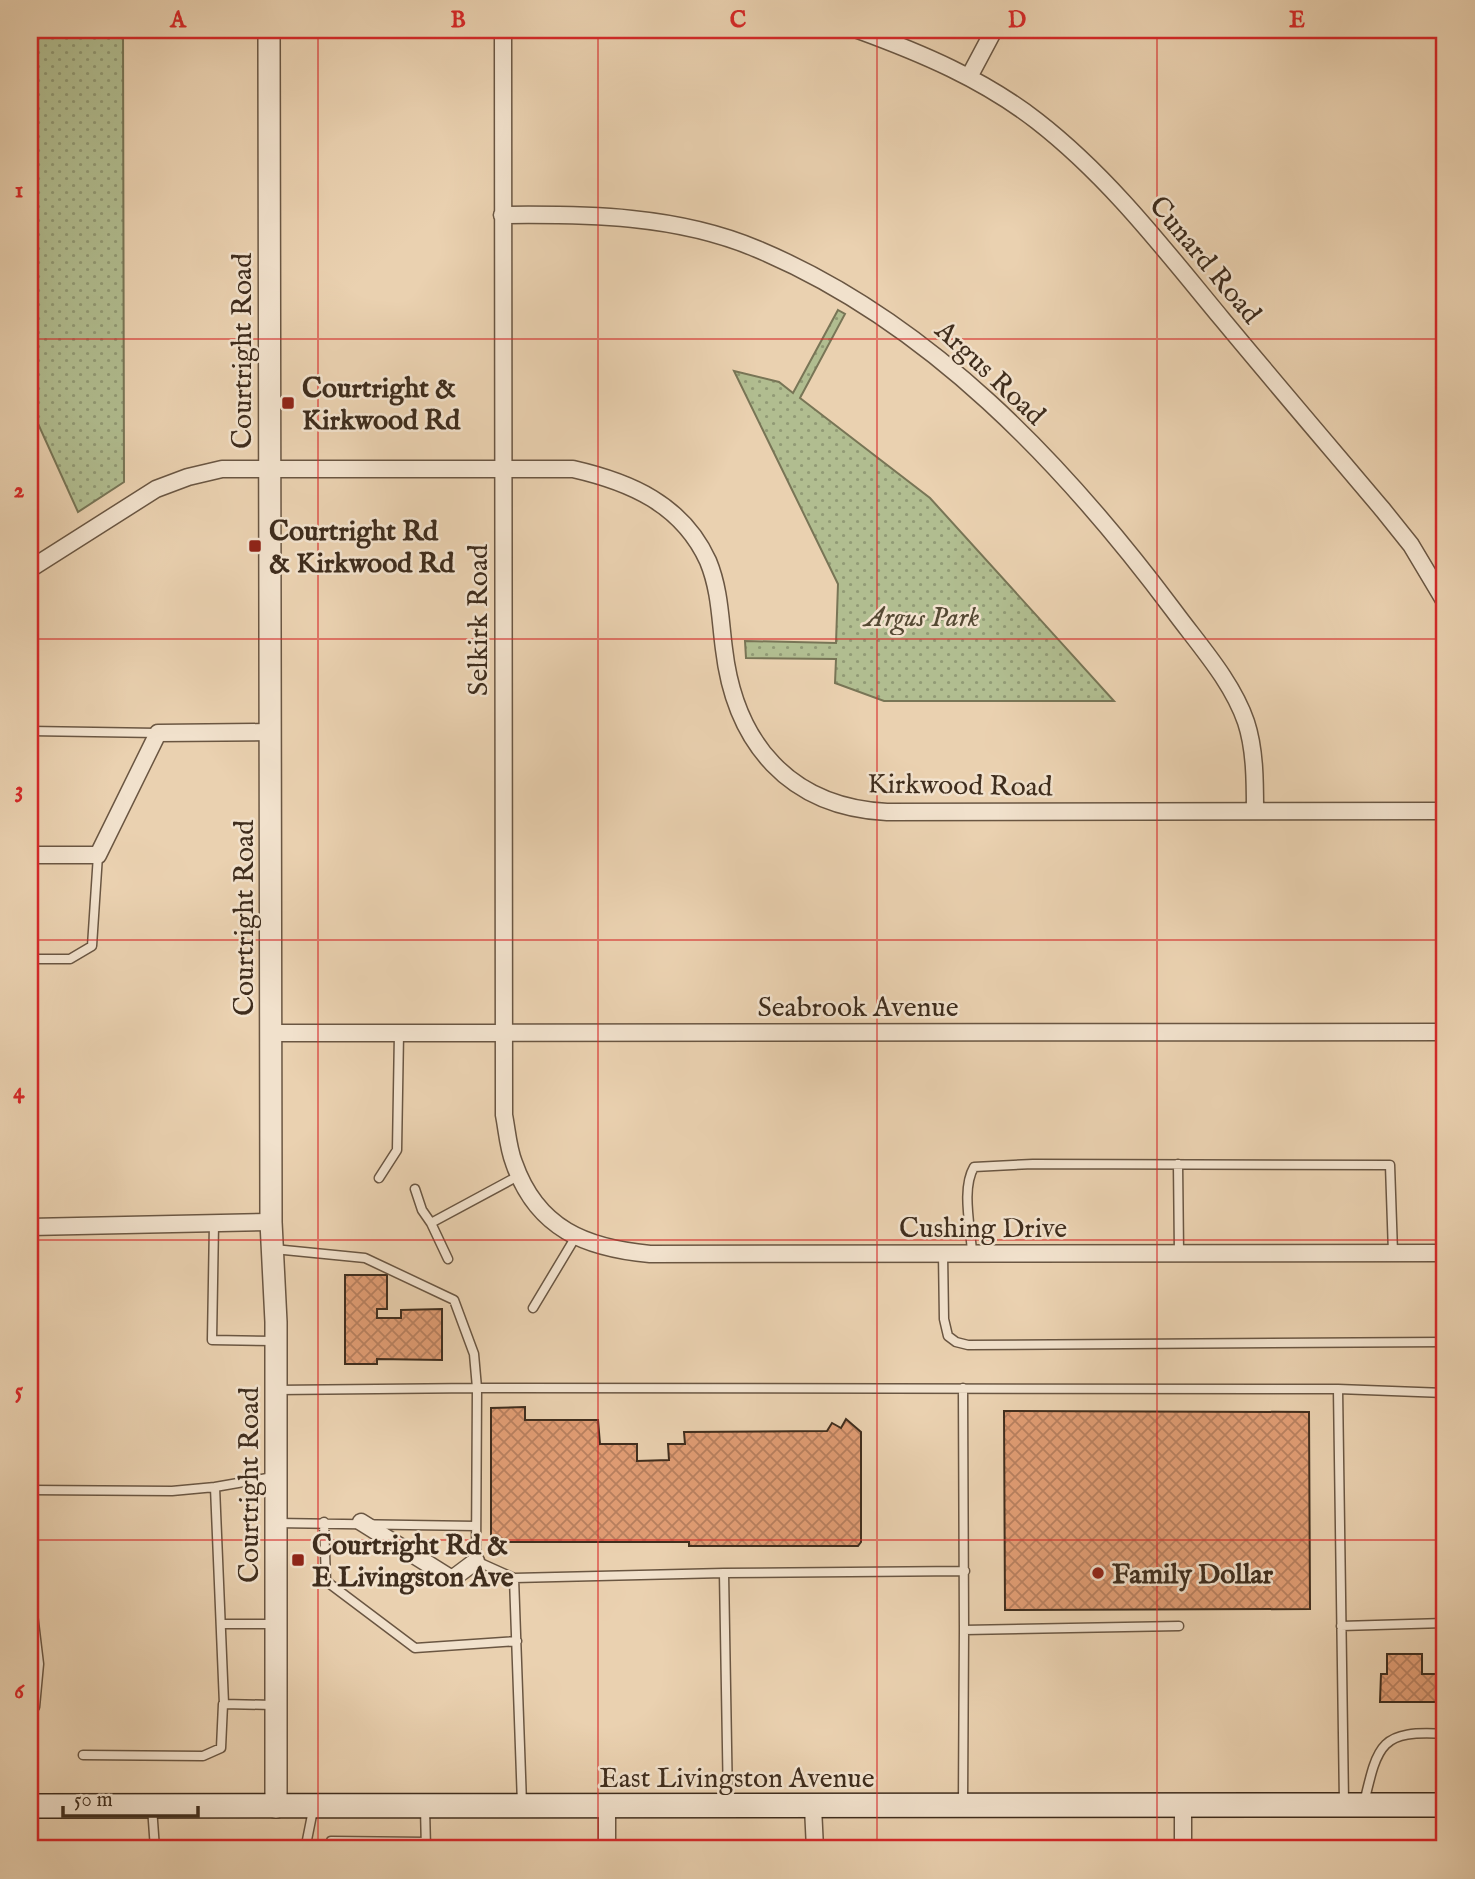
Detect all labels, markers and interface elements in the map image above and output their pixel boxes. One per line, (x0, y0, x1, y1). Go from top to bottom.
text: A (169, 6, 187, 35)
text: B (450, 6, 466, 35)
text: C (730, 6, 747, 35)
text: D (1008, 6, 1026, 35)
text: E (1289, 6, 1305, 35)
text: 1 (15, 176, 23, 205)
street label: Cunard Road (1140, 190, 1268, 332)
street label: Courtright Road (226, 253, 261, 449)
street label: Argus Road (926, 313, 1052, 434)
place label: Courtright & Kirkwood Rd (302, 372, 461, 439)
marker: Courtright & Kirkwood Rd (280, 395, 296, 411)
text: 2 (14, 476, 25, 505)
place label: Courtright Rd & Kirkwood Rd (269, 515, 455, 582)
marker: Courtright Rd & Kirkwood Rd (247, 538, 263, 554)
street label: Selkirk Road (462, 544, 497, 696)
park label: Argus Park (862, 601, 979, 636)
street label: Kirkwood Road (867, 767, 1053, 806)
text: 3 (15, 776, 23, 805)
street label: Courtright Road (228, 820, 263, 1016)
street label: Seabrook Avenue (757, 991, 959, 1026)
text: 4 (13, 1077, 25, 1106)
street label: Cushing Drive (899, 1212, 1067, 1247)
text: 5 (15, 1377, 24, 1406)
street label: Courtright Road (233, 1387, 268, 1583)
place label: Courtright Rd & E Livingston Ave (312, 1529, 514, 1596)
marker: Courtright Rd & E Livingston Ave (290, 1552, 306, 1568)
place label: Family Dollar (1112, 1558, 1274, 1593)
marker: Family Dollar (1090, 1565, 1106, 1581)
text: 6 (14, 1677, 25, 1706)
street label: East Livingston Avenue (599, 1762, 875, 1797)
scale bar (63, 1774, 198, 1818)
text: 50 m (74, 1787, 113, 1814)

